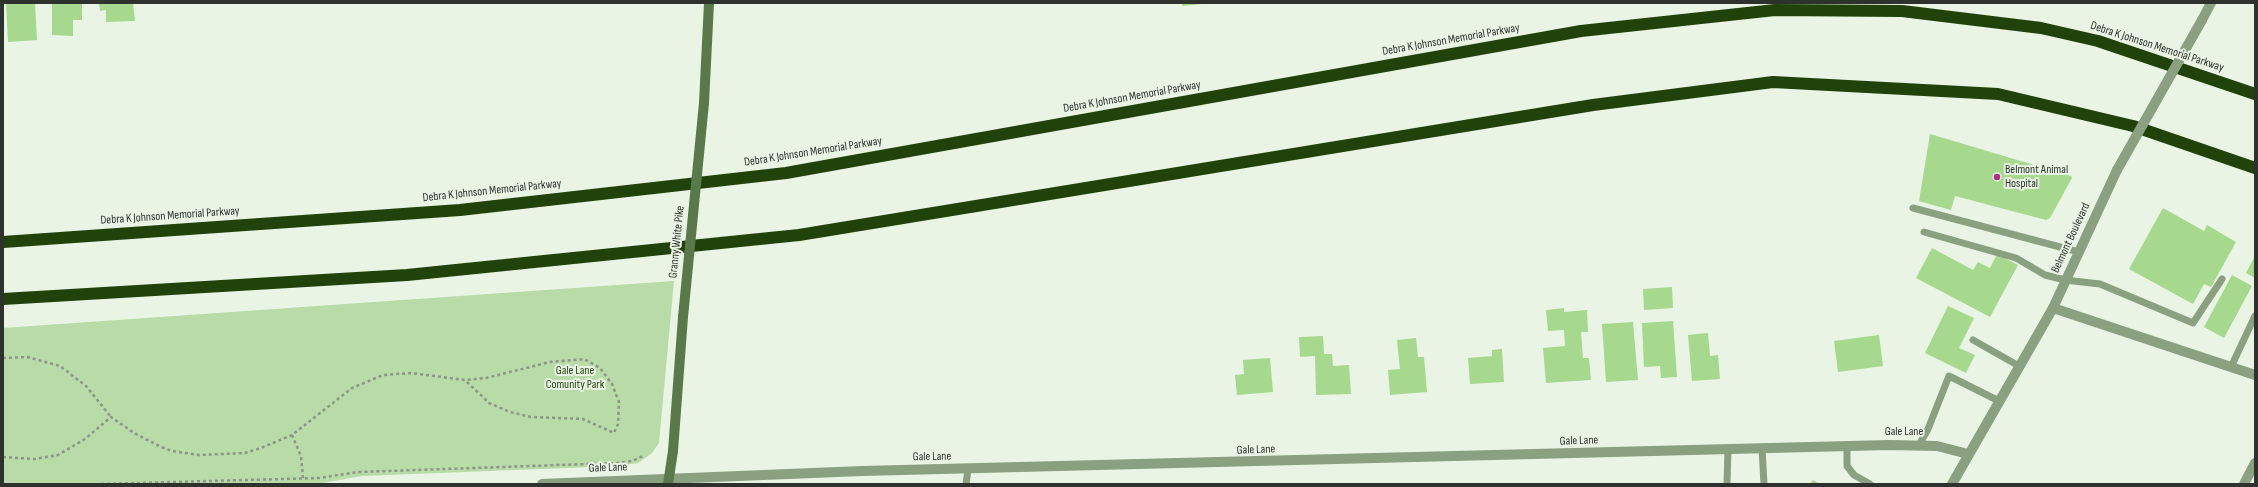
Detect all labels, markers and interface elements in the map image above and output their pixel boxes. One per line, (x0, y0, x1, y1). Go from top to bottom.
street label: Debra K Johnson Memorial Parkway (2089, 19, 2225, 75)
street label: Debra K Johnson Memorial Parkway (1381, 21, 1521, 59)
street label: Debra K Johnson Memorial Parkway (1062, 78, 1202, 116)
street label: Debra K Johnson Memorial Parkway (743, 134, 883, 170)
place label: Belmont Animal Hospital (2005, 163, 2068, 191)
marker: Belmont Animal Hospital (1992, 172, 2002, 182)
street label: Debra K Johnson Memorial Parkway (422, 177, 562, 205)
street label: Belmont Boulevard (2049, 201, 2093, 275)
street label: Debra K Johnson Memorial Parkway (100, 204, 240, 228)
street label: Granny White Pike (666, 205, 688, 279)
park label: Gale Lane Comunity Park (546, 364, 604, 392)
street label: Gale Lane (1885, 425, 1923, 439)
street label: Gale Lane (1559, 433, 1599, 449)
street label: Gale Lane (1236, 442, 1276, 458)
street label: Gale Lane (913, 449, 951, 465)
street label: Gale Lane (588, 460, 628, 476)

